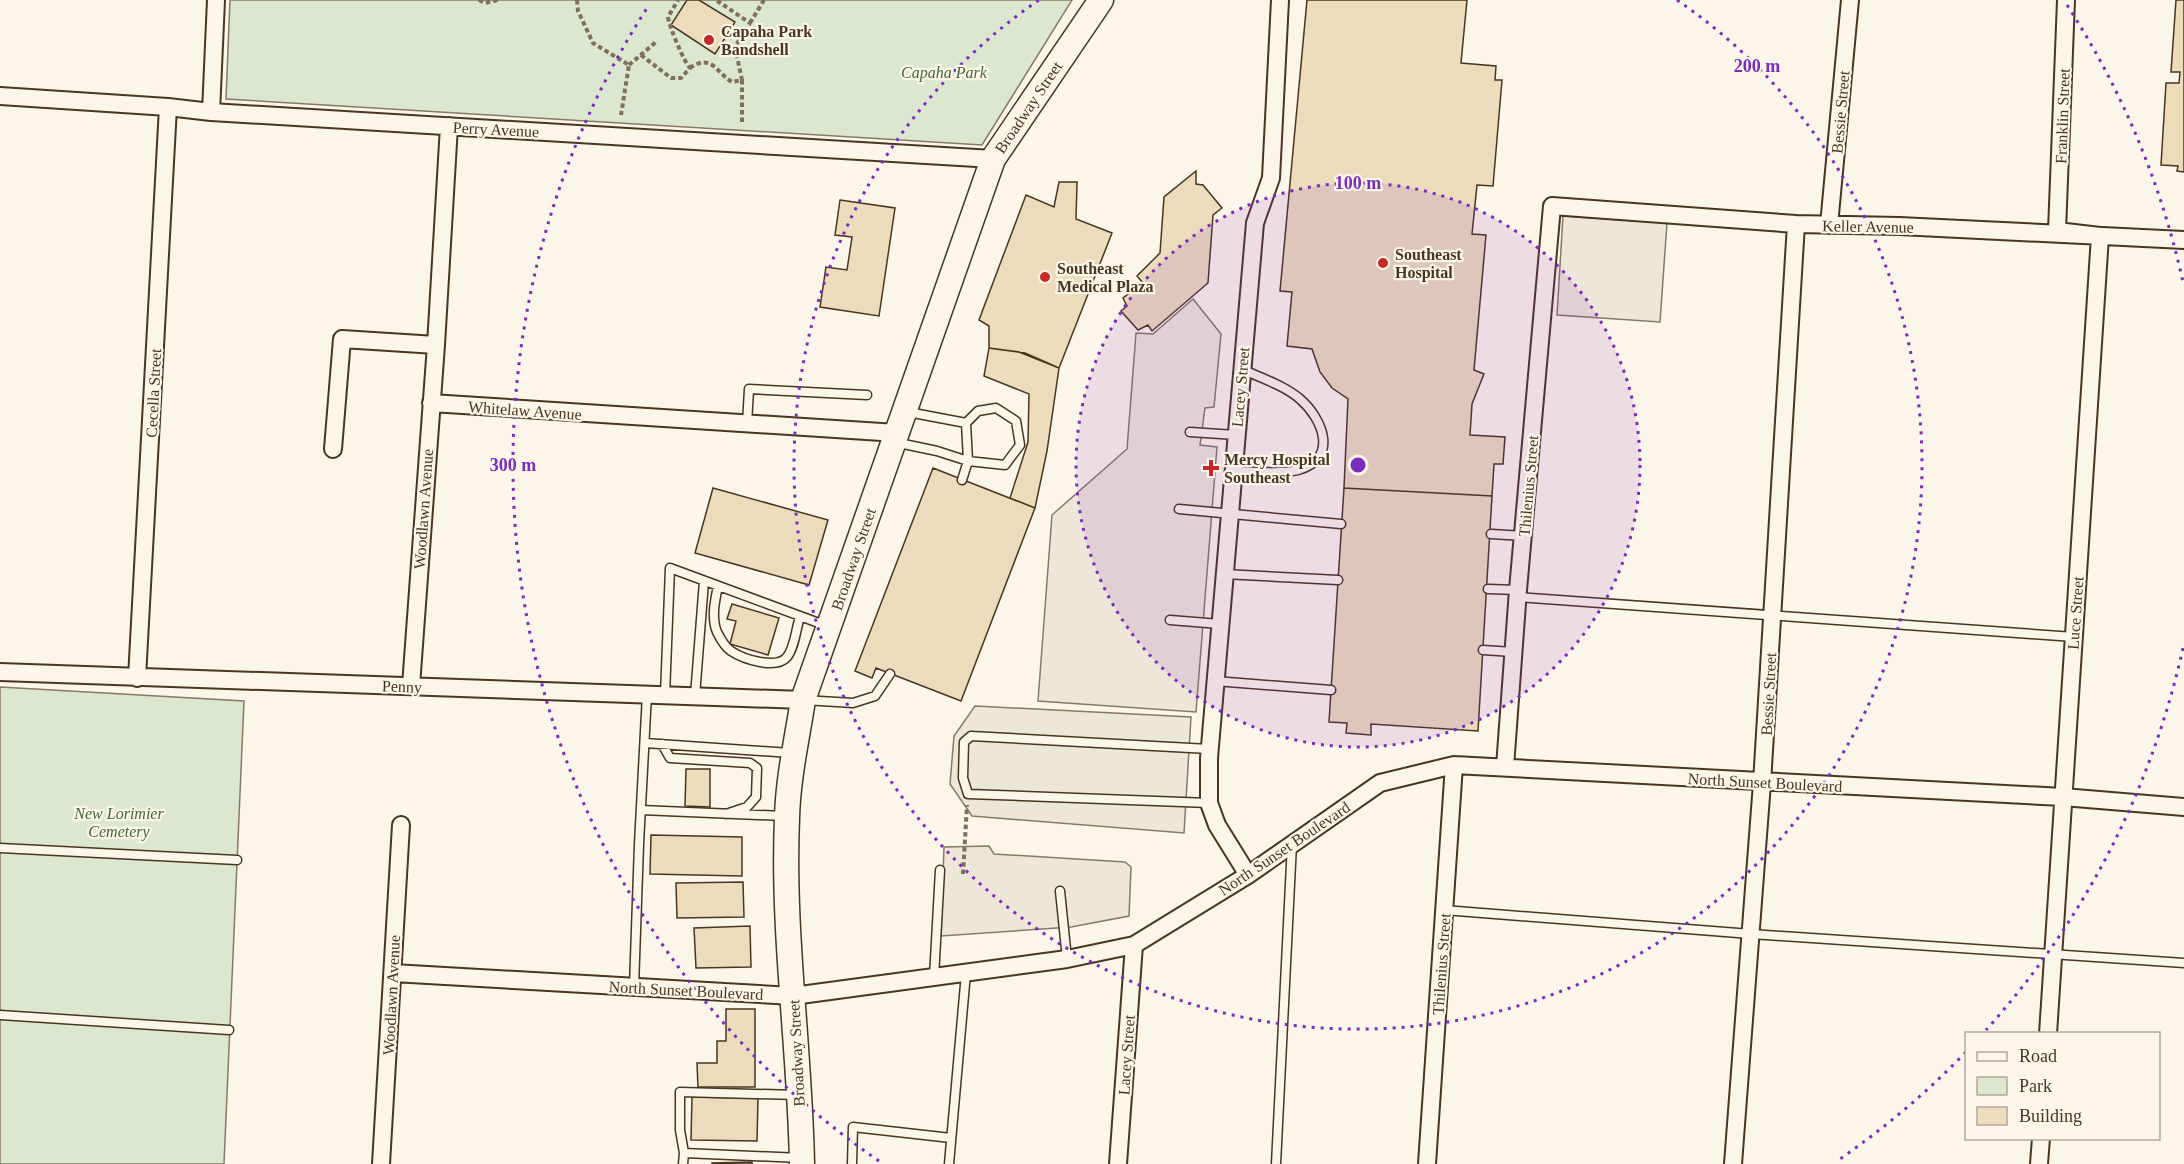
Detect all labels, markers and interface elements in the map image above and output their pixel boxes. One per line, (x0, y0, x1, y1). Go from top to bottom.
place label: Capaha Park Bandshell (721, 23, 812, 58)
marker: Capaha Park Bandshell (702, 33, 716, 47)
text: 200 m (1734, 56, 1780, 76)
street label: Broadway Street (991, 58, 1067, 157)
park label: Capaha Park (901, 64, 988, 82)
street label: Franklin Street (2052, 67, 2073, 164)
street label: Bessie Street (1828, 69, 1853, 154)
street label: Perry Avenue (452, 119, 540, 141)
text: 100 m (1335, 173, 1381, 193)
street label: Keller Avenue (1822, 217, 1914, 236)
place label: Southeast Hospital (1395, 246, 1462, 282)
marker: Southeast Hospital (1376, 256, 1390, 270)
place label: Southeast Medical Plaza (1057, 260, 1153, 295)
marker: Southeast Medical Plaza (1038, 270, 1052, 284)
street label: Lacey Street (1229, 346, 1254, 428)
street label: Cecella Street (143, 347, 164, 438)
street label: Whitelaw Avenue (468, 398, 582, 423)
street label: Thilenius Street (1516, 434, 1541, 537)
street label: Woodlawn Avenue (411, 448, 436, 570)
place label: Mercy Hospital Southeast (1224, 451, 1330, 486)
text: 300 m (490, 455, 536, 475)
centre of rings (1348, 455, 1368, 475)
marker: Mercy Hospital Southeast (1202, 459, 1220, 477)
street label: Broadway Street (828, 505, 880, 613)
street label: Luce Street (2064, 575, 2087, 650)
street label: Bessie Street (1758, 652, 1779, 736)
street label: Penny (382, 677, 422, 697)
street label: North Sunset Boulevard (1687, 770, 1843, 795)
street label: North Sunset Boulevard (1215, 798, 1353, 899)
park label: New Lorimier Cemetery (73, 805, 164, 841)
street label: Thilenius Street (1429, 912, 1454, 1015)
street label: Woodlawn Avenue (380, 934, 403, 1056)
street label: North Sunset Boulevard (608, 978, 764, 1003)
street label: Broadway Street (785, 998, 809, 1107)
street label: Lacey Street (1115, 1014, 1139, 1096)
legend (1965, 1032, 2160, 1140)
text: Road (2019, 1046, 2057, 1066)
text: Park (2019, 1076, 2052, 1096)
text: Building (2019, 1106, 2082, 1126)

